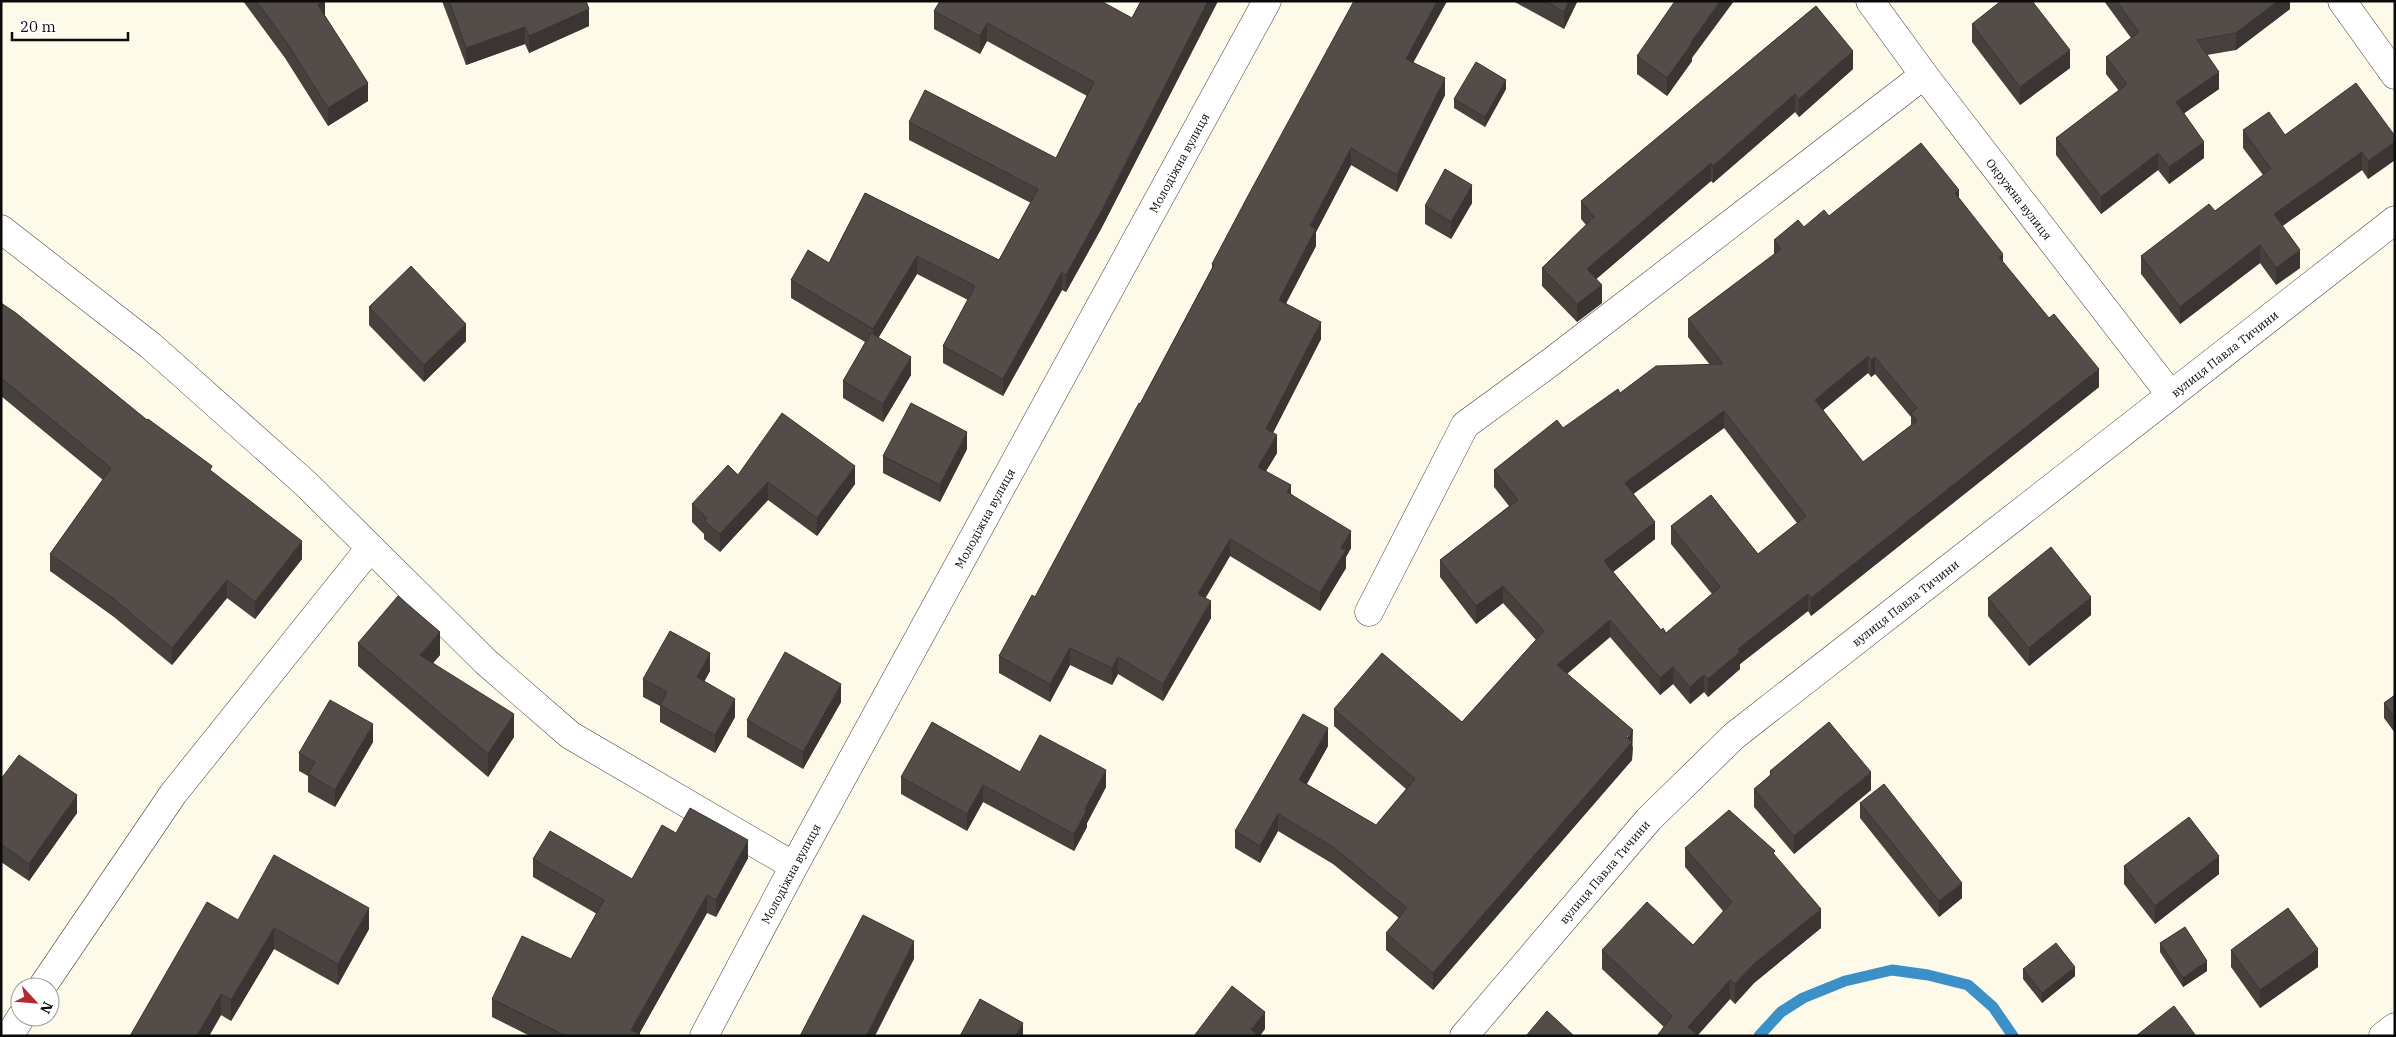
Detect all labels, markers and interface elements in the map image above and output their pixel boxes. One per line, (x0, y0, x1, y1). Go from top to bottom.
scale bar (12, 10, 129, 42)
text: 20 m (20, 17, 56, 36)
street label: Молодіжна вулиця (1145, 110, 1212, 215)
street label: Окружна вулиця (1983, 155, 2056, 243)
street label: вулиця Павла Тичини (2168, 307, 2281, 400)
street label: Молодіжна вулиця (951, 465, 1018, 571)
street label: вулиця Павла Тичини (1849, 556, 1962, 649)
street label: вулиця Павла Тичини (1556, 817, 1653, 927)
street label: Молодіжна вулиця (757, 821, 823, 926)
north arrow (10, 977, 60, 1027)
text: N (36, 999, 57, 1017)

